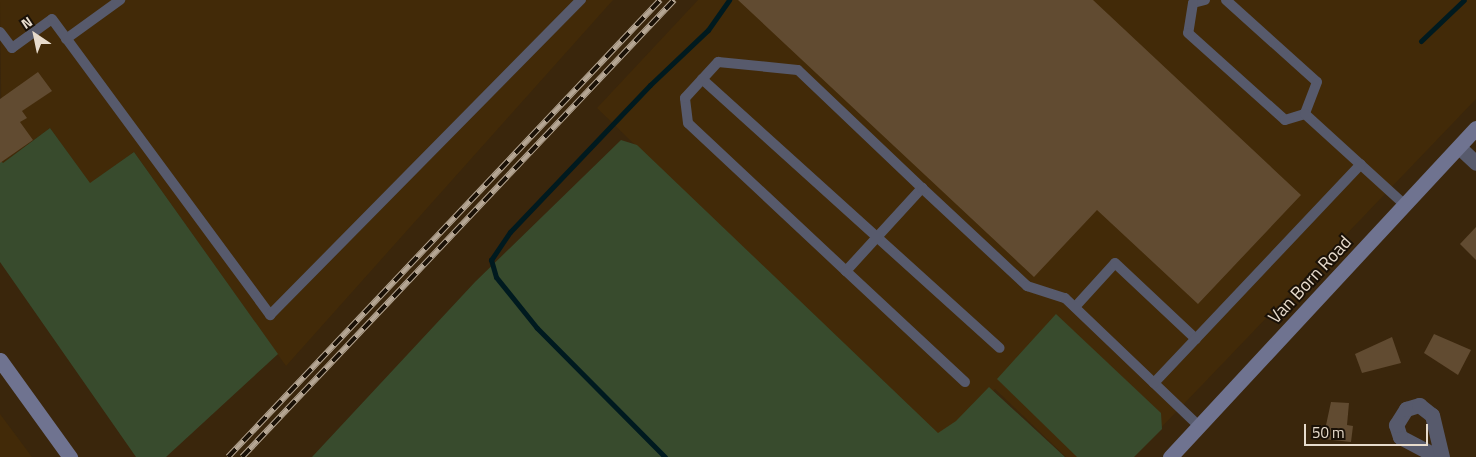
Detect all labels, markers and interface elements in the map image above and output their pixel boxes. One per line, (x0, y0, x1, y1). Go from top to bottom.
north arrow (10, 10, 60, 60)
text: N (16, 11, 36, 34)
street label: Van Born Road (1264, 232, 1356, 328)
scale bar (1306, 414, 1430, 446)
text: 50 m (1312, 421, 1345, 444)

